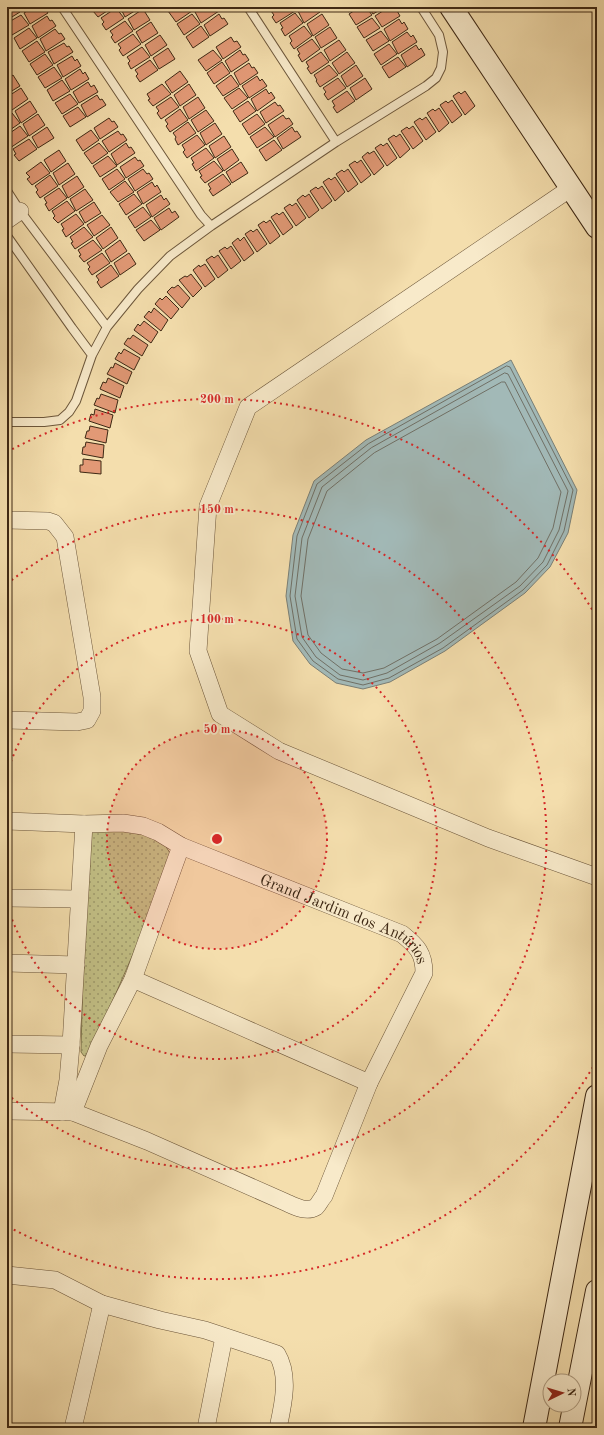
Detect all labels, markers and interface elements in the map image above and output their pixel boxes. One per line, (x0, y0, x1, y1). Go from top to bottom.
text: 200 m (200, 394, 234, 406)
text: 150 m (200, 503, 234, 516)
text: 100 m (200, 614, 234, 626)
text: 50 m (204, 723, 231, 736)
centre of rings (210, 832, 224, 846)
street label: Grand Jardim dos Antúrios (257, 872, 429, 966)
north arrow (542, 1373, 582, 1413)
text: N (565, 1388, 576, 1398)

